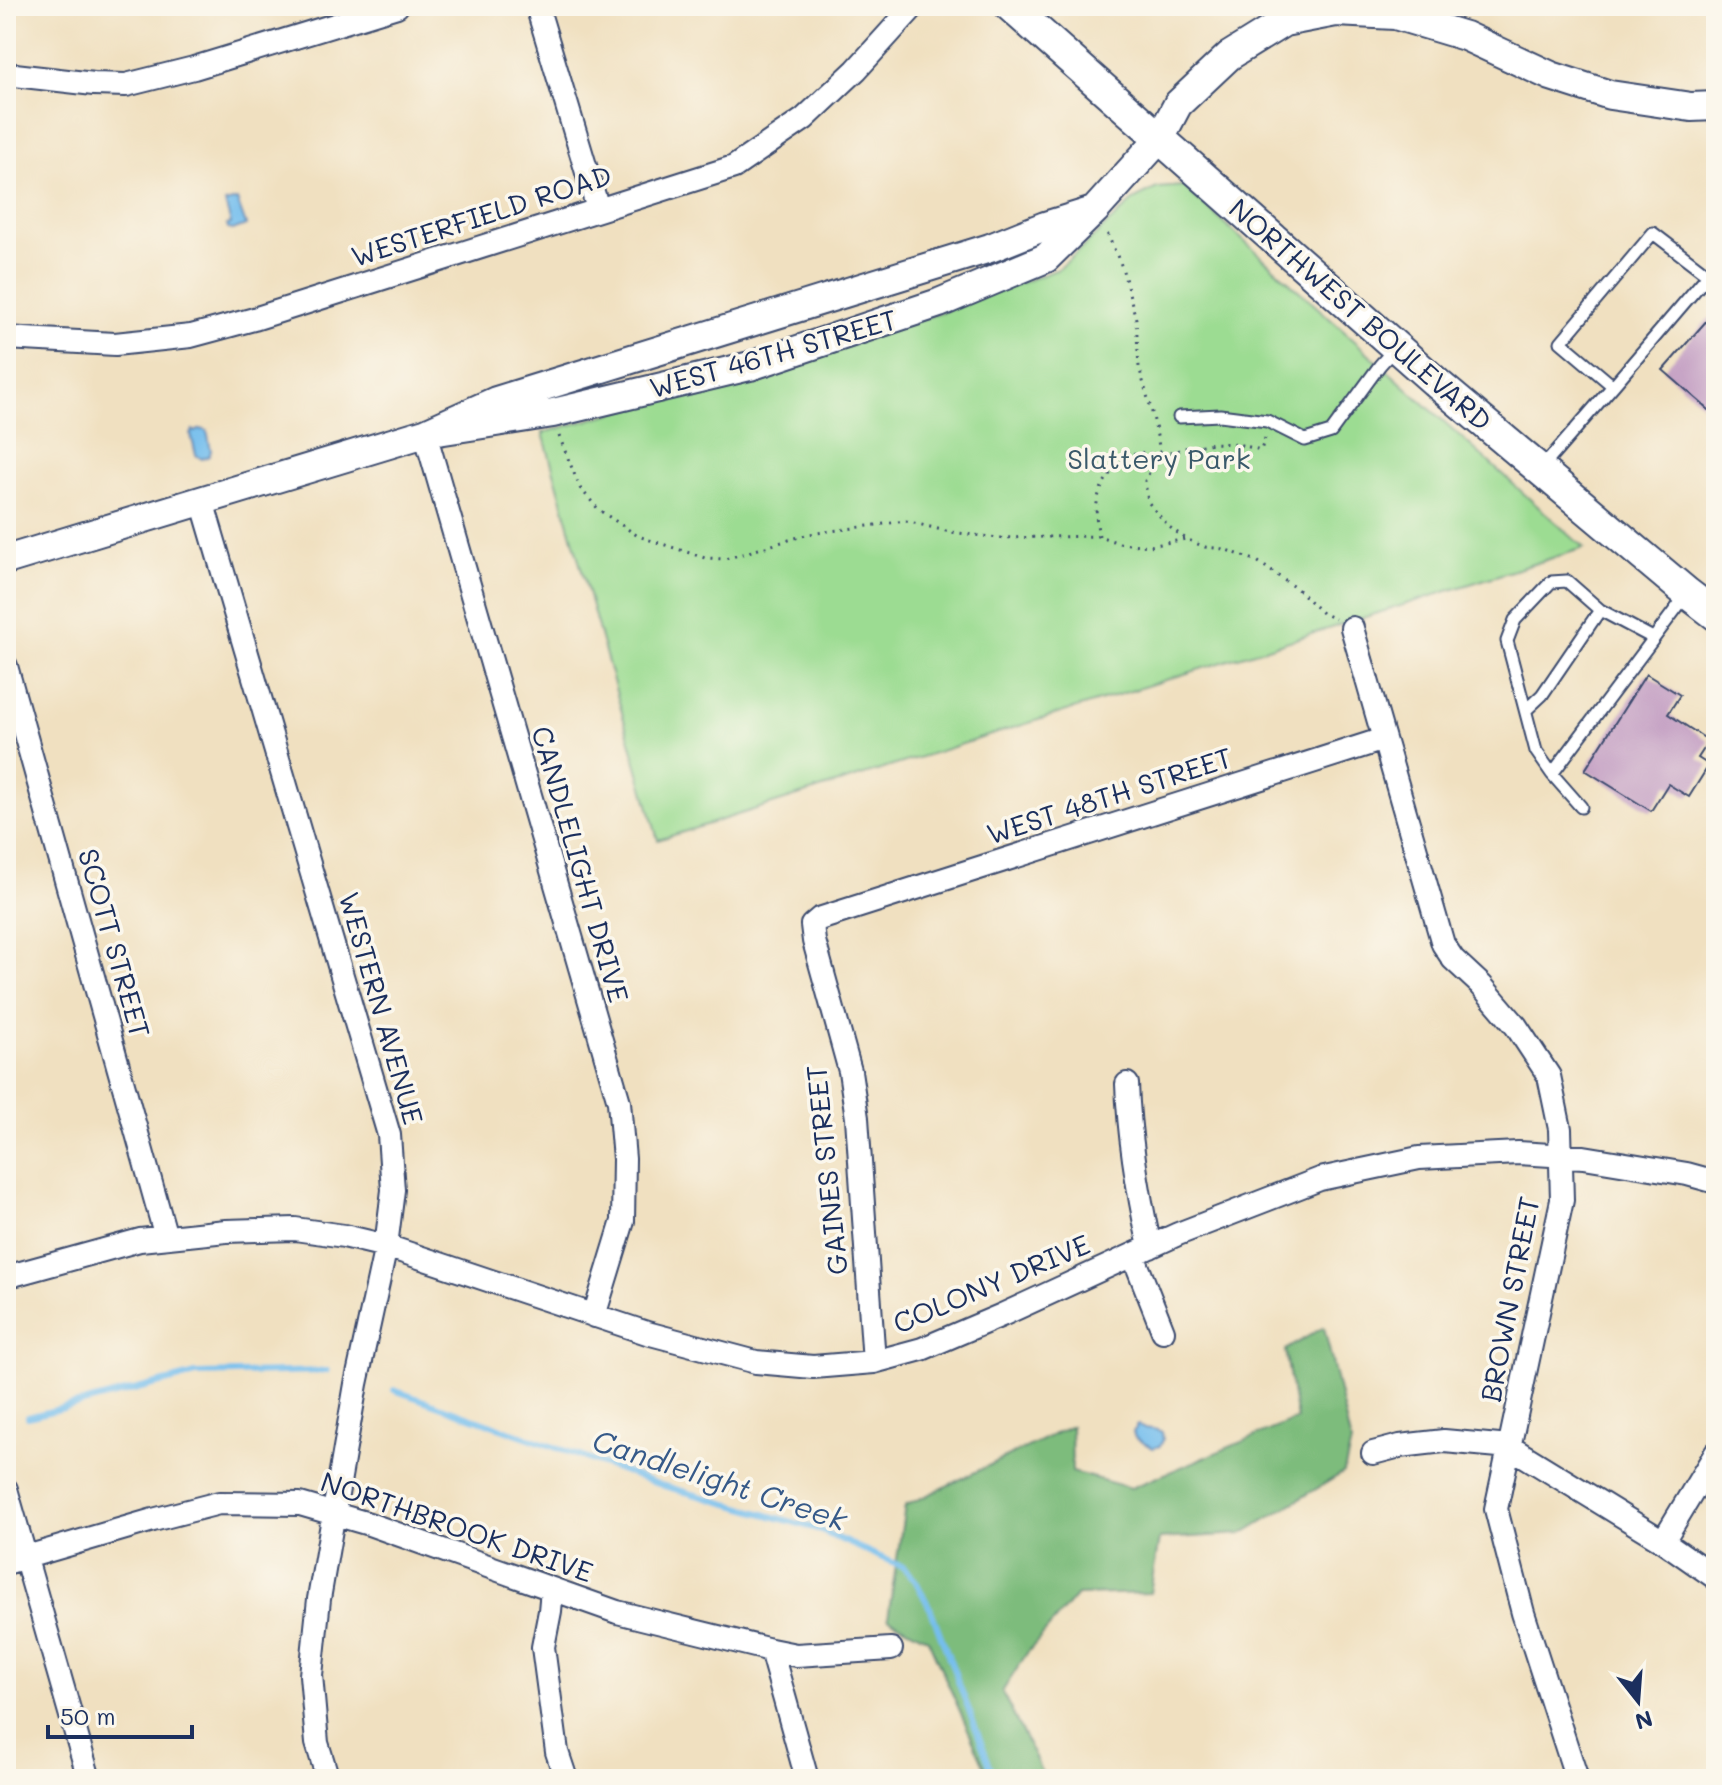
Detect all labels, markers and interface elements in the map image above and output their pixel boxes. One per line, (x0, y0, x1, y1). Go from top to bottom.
street label: WESTERFIELD ROAD (346, 156, 616, 274)
street label: NORTHWEST BOULEVARD (1222, 190, 1500, 438)
street label: WEST 46TH STREET (645, 300, 901, 406)
park label: Slattery Park (1067, 440, 1251, 476)
street label: CANDLELIGHT DRIVE (524, 722, 638, 1006)
street label: WEST 48TH STREET (982, 738, 1236, 852)
street label: SCOTT STREET (71, 844, 159, 1042)
street label: WESTERN AVENUE (332, 888, 432, 1128)
street label: GAINES STREET (797, 1063, 855, 1277)
street label: BROWN STREET (1471, 1193, 1547, 1405)
street label: COLONY DRIVE (887, 1225, 1095, 1341)
water label: Candlelight Creek (588, 1419, 853, 1539)
street label: NORTHBROOK DRIVE (316, 1463, 598, 1589)
north arrow (1598, 1661, 1678, 1741)
scale bar (48, 1689, 192, 1739)
text: 50 m (60, 1700, 116, 1731)
text: N (1632, 1704, 1656, 1737)

